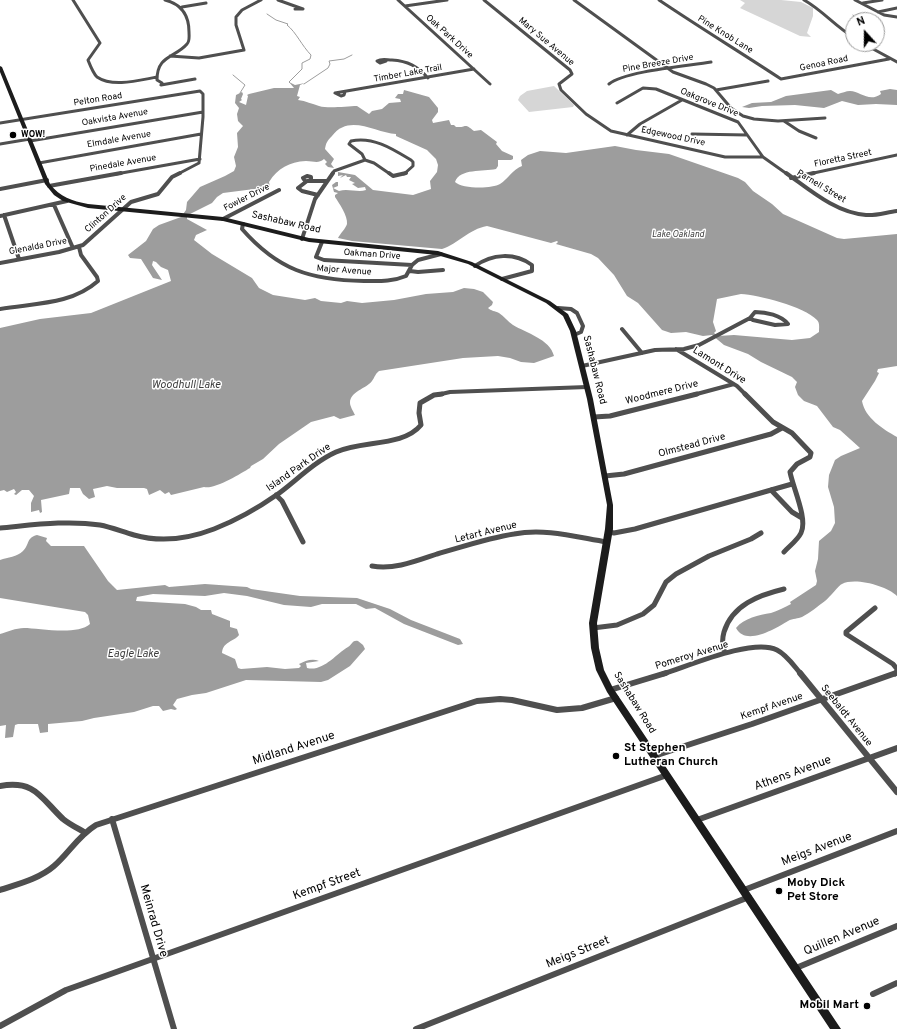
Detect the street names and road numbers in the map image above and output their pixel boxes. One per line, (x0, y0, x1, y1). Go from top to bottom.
street label: Oak Park Drive (423, 13, 475, 61)
street label: Pine Knob Lane (695, 14, 755, 56)
street label: Mary Sue Avenue (516, 15, 576, 69)
street label: Pine Breeze Drive (622, 52, 694, 76)
street label: Genoa Road (799, 54, 849, 74)
street label: Timber Lake Trail (373, 63, 443, 85)
street label: Oakgrove Drive (678, 86, 740, 120)
street label: Pelton Road (73, 91, 123, 109)
street label: Oakvista Avenue (81, 107, 149, 129)
street label: Edgewood Drive (640, 125, 706, 149)
street label: Elmdale Avenue (86, 129, 152, 151)
street label: Floretta Street (813, 148, 873, 170)
street label: Pinedale Avenue (89, 153, 157, 175)
street label: Parnell Street (794, 168, 848, 206)
street label: Fowler Drive (222, 182, 272, 214)
street label: Clinton Drive (83, 193, 129, 235)
street label: Sashabaw Road (250, 209, 322, 237)
street label: Glenalda Drive (8, 236, 68, 258)
street label: Oakman Drive (343, 248, 401, 262)
street label: Major Avenue (316, 264, 372, 278)
street label: Sashabaw Road (580, 334, 608, 406)
street label: Lamont Drive (690, 345, 748, 387)
street label: Woodmere Drive (624, 378, 700, 408)
street label: Olmstead Drive (657, 431, 727, 461)
street label: Island Park Drive (265, 441, 333, 495)
street label: Letart Avenue (454, 519, 518, 547)
street label: Pomeroy Avenue (654, 639, 730, 673)
street label: Sashabaw Road (610, 670, 658, 736)
street label: Seebaldt Avenue (818, 683, 874, 749)
street label: Kempf Avenue (739, 691, 805, 723)
street label: Midland Avenue (251, 729, 337, 769)
street label: Athens Avenue (752, 753, 834, 795)
street label: Meigs Avenue (780, 830, 854, 870)
street label: Kempf Street (291, 866, 363, 904)
street label: Meinrad Drive (136, 883, 170, 959)
street label: Quillen Avenue (802, 915, 882, 959)
street label: Meigs Street (544, 934, 612, 972)

